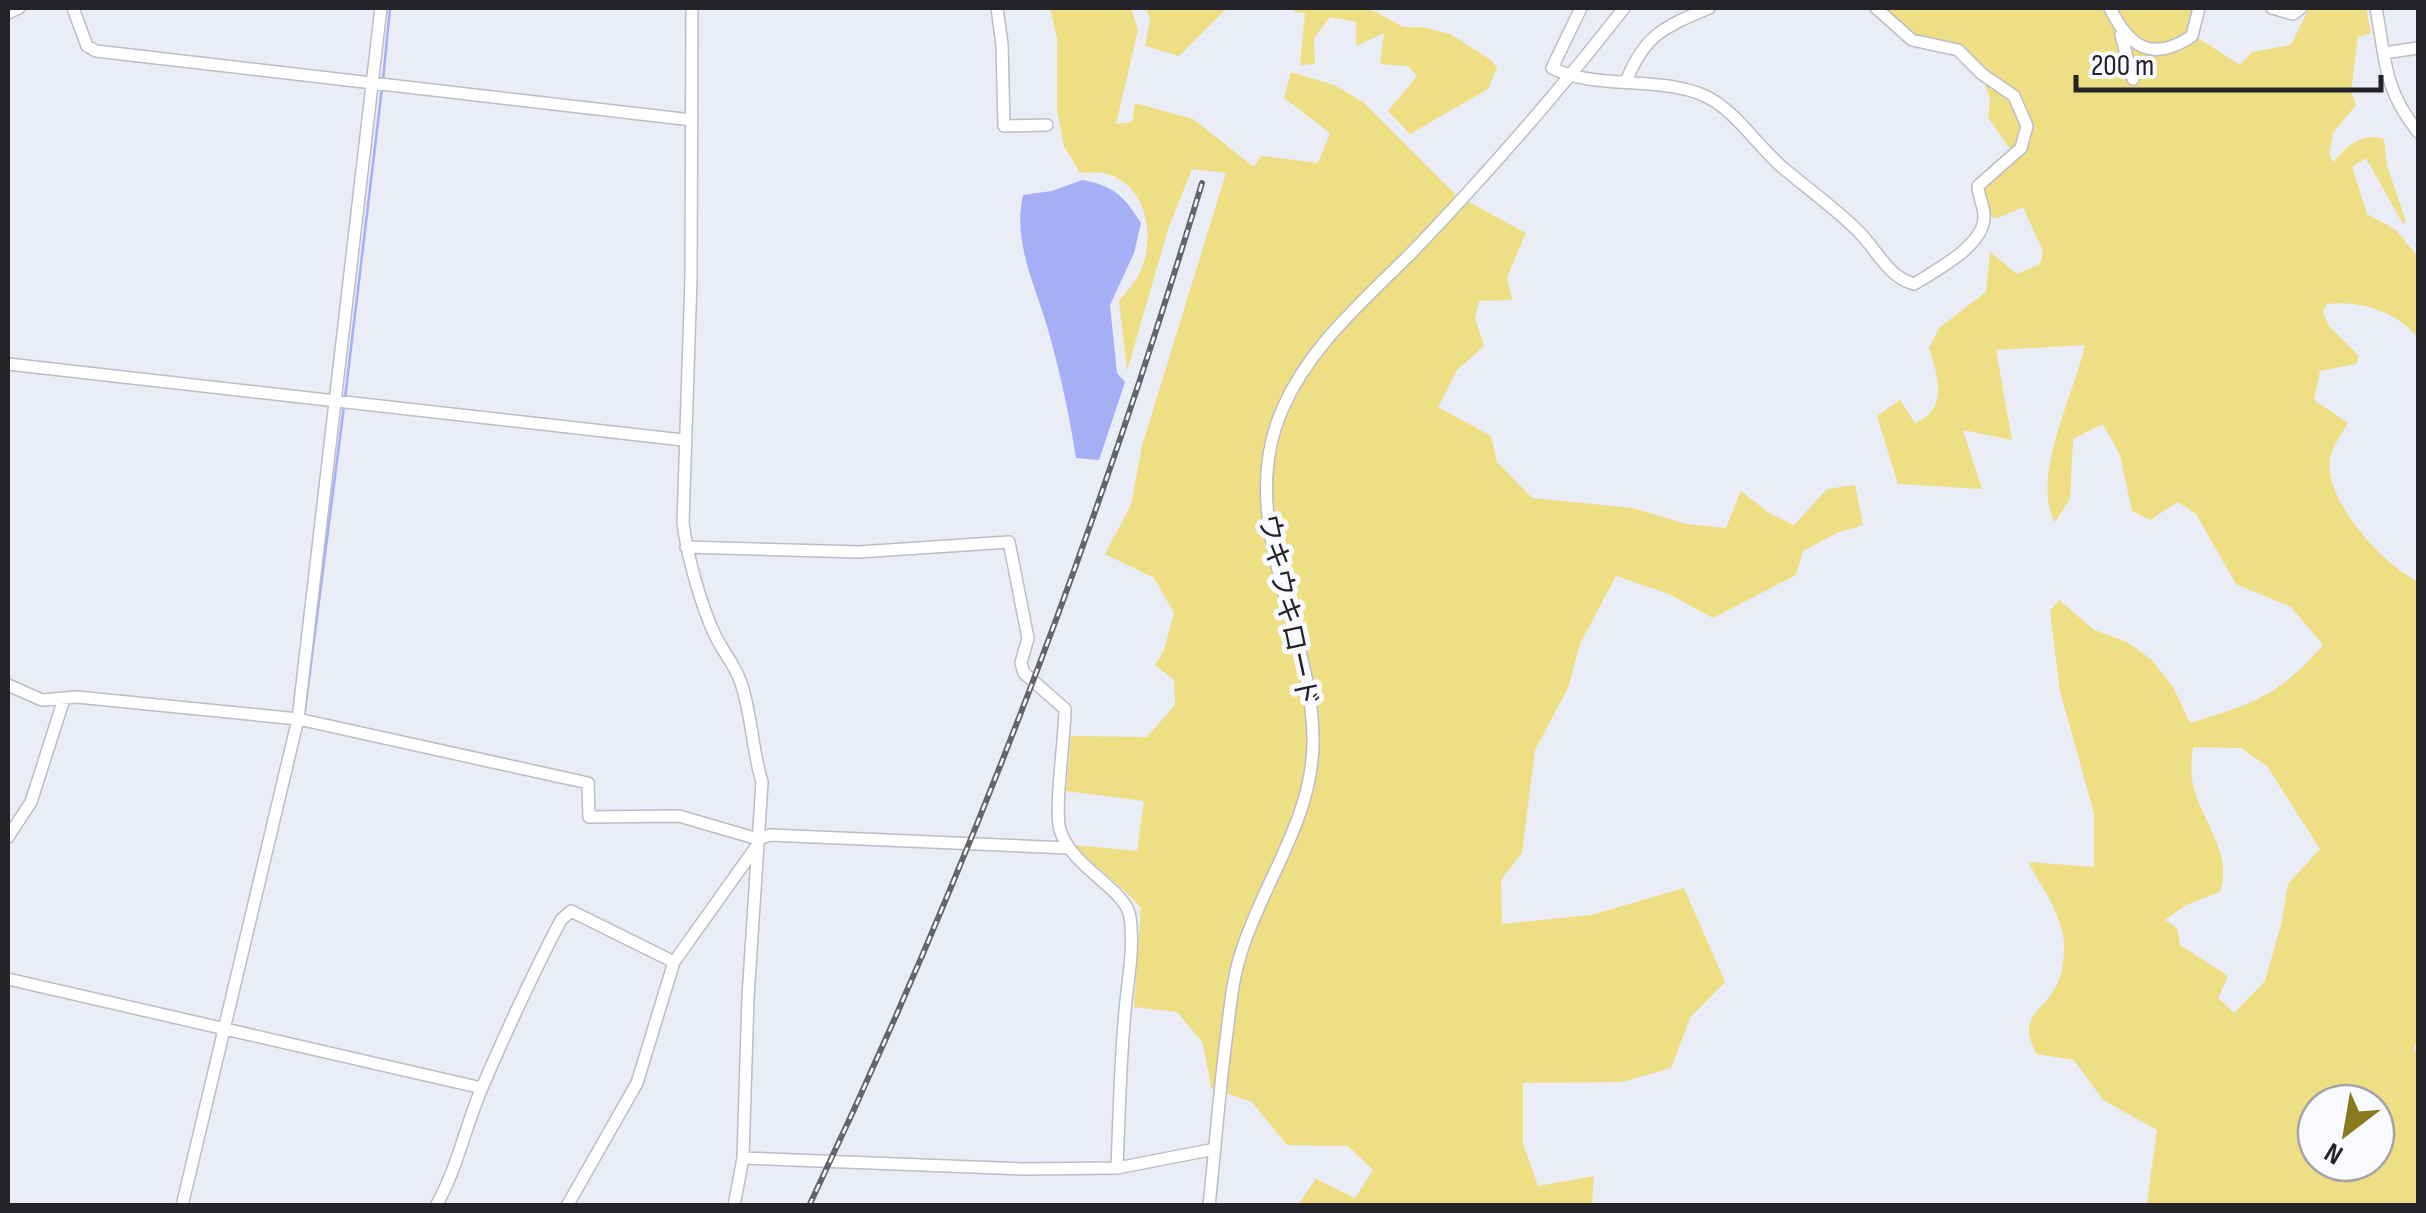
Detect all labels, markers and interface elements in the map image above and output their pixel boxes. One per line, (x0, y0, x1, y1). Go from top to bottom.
scale bar (2076, 30, 2381, 92)
text: 200 m (2091, 48, 2154, 84)
street label: ウキウキロード (1251, 511, 1324, 710)
north arrow (2296, 1083, 2396, 1183)
text: N (2319, 1135, 2349, 1171)

